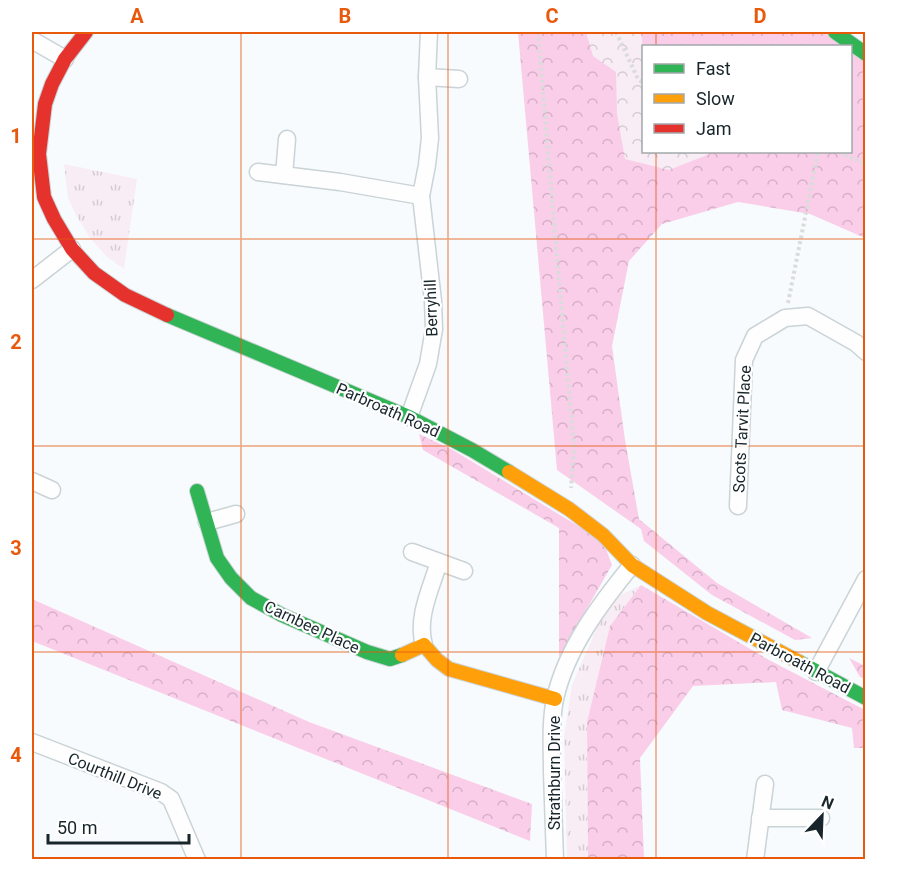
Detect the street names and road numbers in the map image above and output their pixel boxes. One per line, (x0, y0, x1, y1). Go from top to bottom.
street label: Berryhill (421, 279, 441, 337)
street label: Scots Tarvit Place (729, 365, 755, 493)
street label: Parbroath Road (333, 379, 443, 441)
street label: Carnbee Place (261, 597, 363, 657)
street label: Parbroath Road (747, 629, 853, 697)
street label: Strathburn Drive (545, 716, 564, 830)
street label: Courthill Drive (65, 748, 165, 804)

